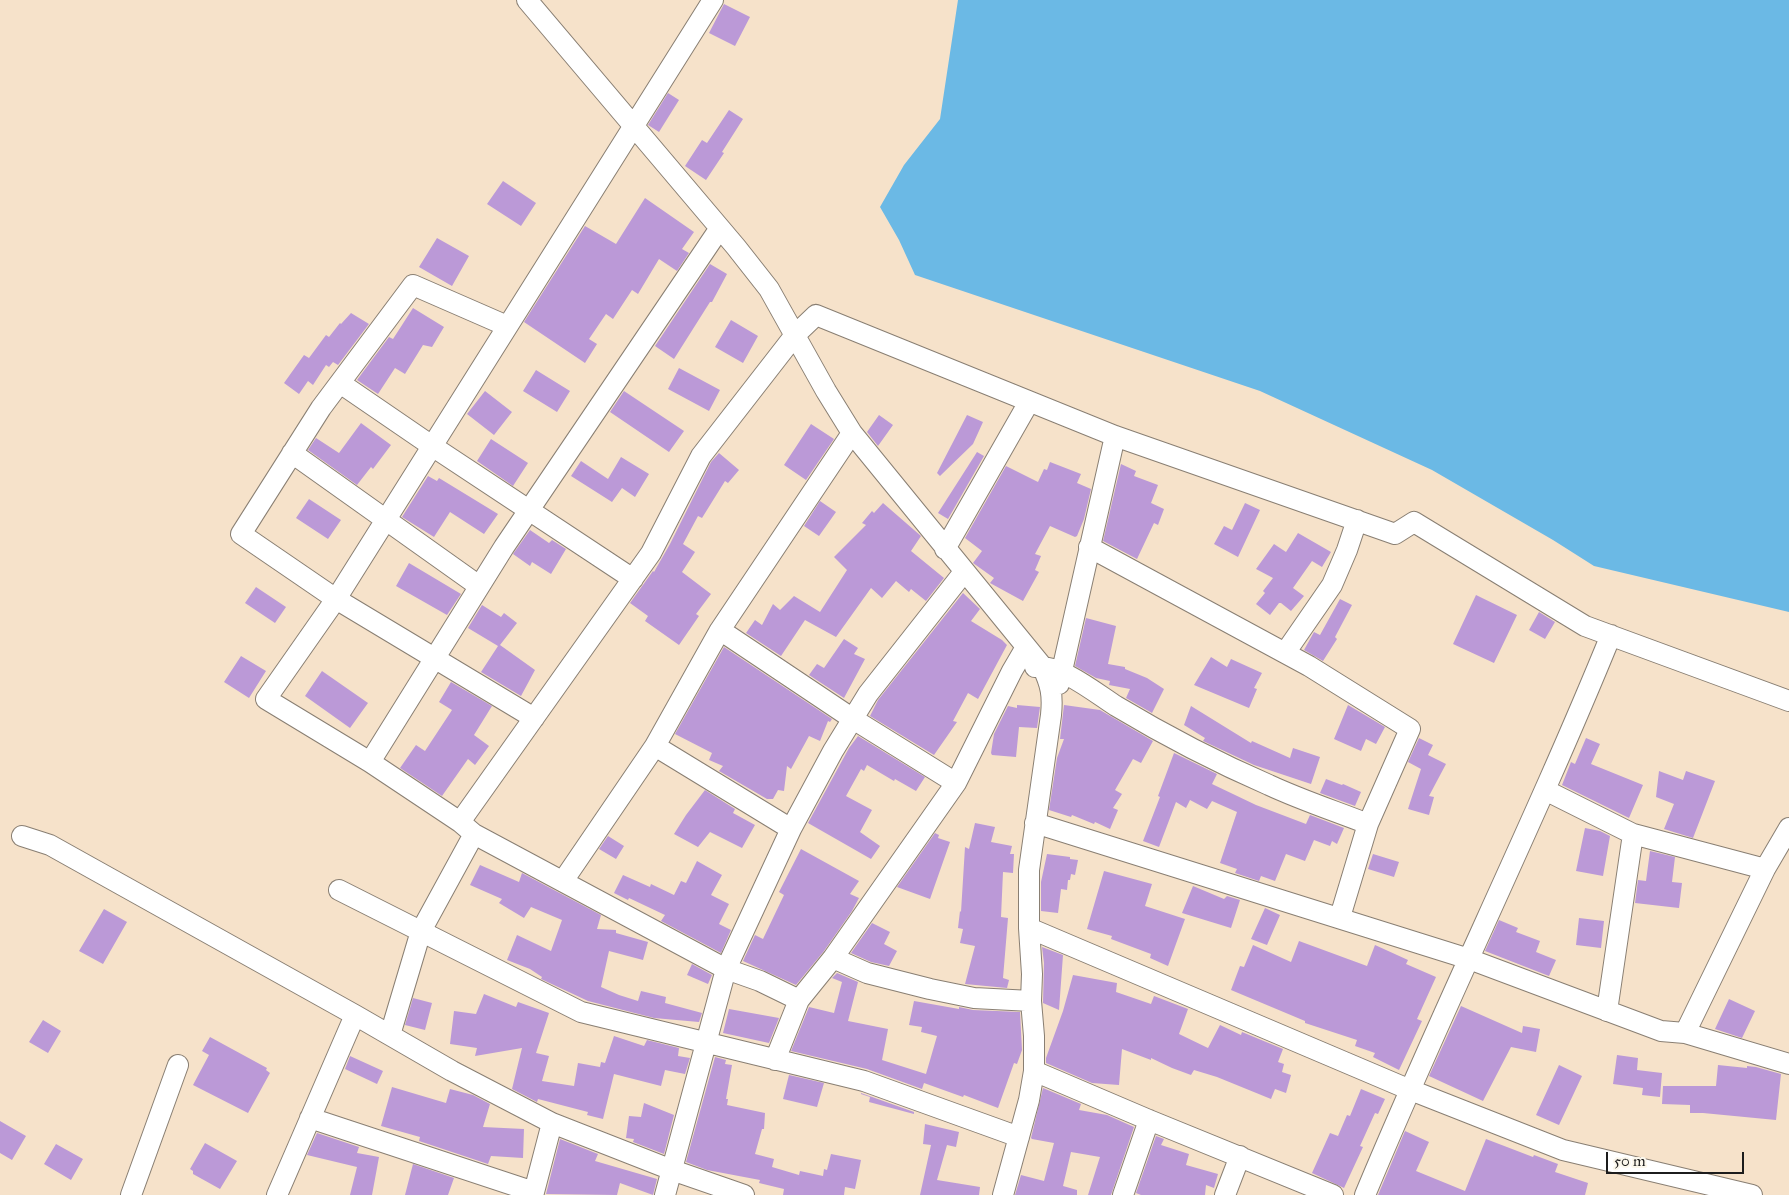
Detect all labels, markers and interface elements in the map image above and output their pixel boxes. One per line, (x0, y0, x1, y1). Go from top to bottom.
scale bar (1609, 1142, 1746, 1174)
text: 50 m (1614, 1152, 1646, 1170)

